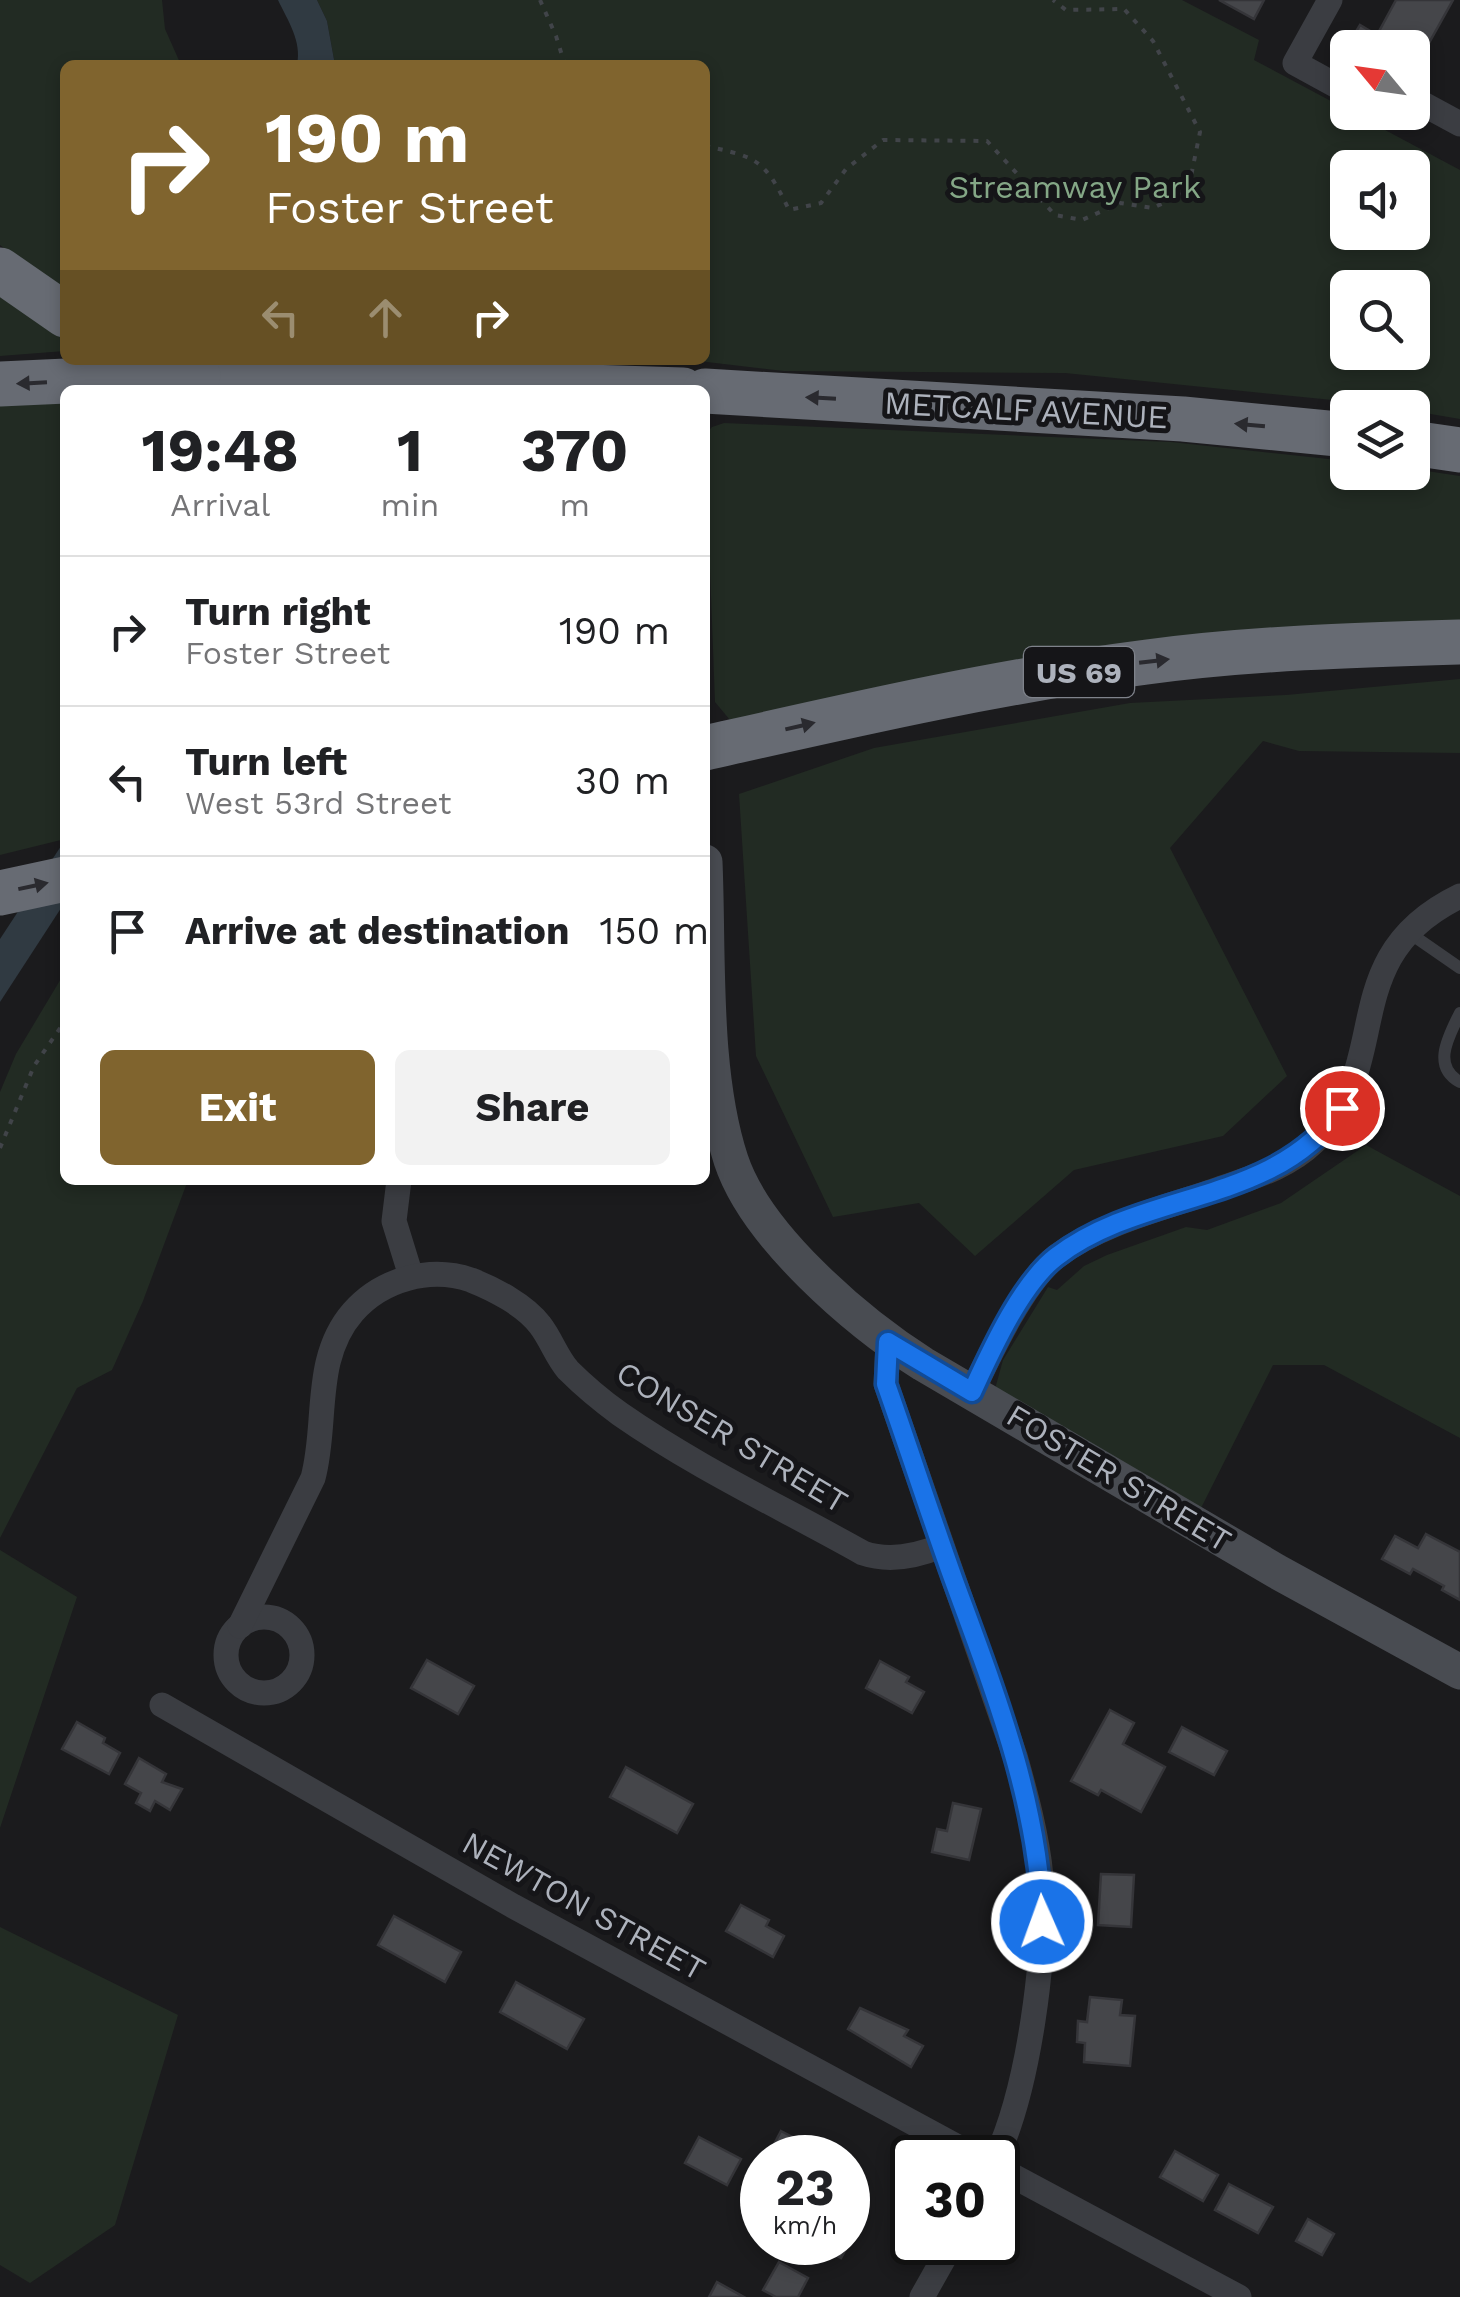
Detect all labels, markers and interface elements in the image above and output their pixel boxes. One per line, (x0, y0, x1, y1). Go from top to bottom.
north arrow (1330, 30, 1430, 130)
map controls (1330, 30, 1430, 490)
text: 190 m (265, 97, 469, 179)
icon: right (100, 100, 230, 230)
button: sound (1330, 150, 1430, 250)
park label: Streamway Park (949, 168, 1201, 206)
text: Foster Street (265, 181, 554, 234)
button: search (1330, 270, 1430, 370)
icon: left (253, 290, 308, 345)
icon: ahead (358, 290, 413, 345)
icon: right (463, 290, 518, 345)
one-way arrow (16, 375, 48, 391)
street label: METCALF AVENUE (883, 384, 1169, 436)
one-way arrow (805, 390, 837, 406)
button: layers (1330, 390, 1430, 490)
text: 19:48 (142, 415, 299, 486)
text: 1 (397, 415, 423, 486)
text: 370 (521, 415, 628, 486)
one-way arrow (1234, 417, 1266, 433)
text: Arrival (170, 486, 270, 524)
text: min (381, 486, 439, 524)
text: m (559, 486, 590, 524)
text: Turn right (185, 590, 371, 634)
icon: right (100, 604, 155, 659)
text: 190 m (559, 609, 670, 653)
text: Foster Street (185, 634, 390, 672)
road number: US 69 (1024, 647, 1134, 697)
one-way arrow (1139, 653, 1170, 669)
one-way arrow (785, 718, 816, 734)
text: Turn left (185, 740, 347, 784)
icon: left (100, 754, 155, 809)
text: 30 m (575, 759, 670, 803)
text: West 53rd Street (185, 784, 451, 822)
one-way arrow (17, 878, 48, 893)
icon: arrive (100, 904, 155, 959)
text: Arrive at destination (185, 909, 570, 953)
text: 150 m (600, 909, 709, 953)
button: Exit (100, 1050, 375, 1165)
button: Share (395, 1050, 670, 1165)
pin (1300, 1066, 1385, 1151)
icon: arrive (1315, 1081, 1370, 1136)
street label: CONSER STREET (610, 1353, 854, 1521)
street label: FOSTER STREET (1000, 1396, 1238, 1560)
street label: NEWTON STREET (456, 1823, 712, 1989)
position arrow (990, 1870, 1094, 1974)
speed limit sign: 30 (890, 2135, 1020, 2265)
text: 23 (775, 2158, 835, 2217)
text: km/h (773, 2211, 837, 2240)

